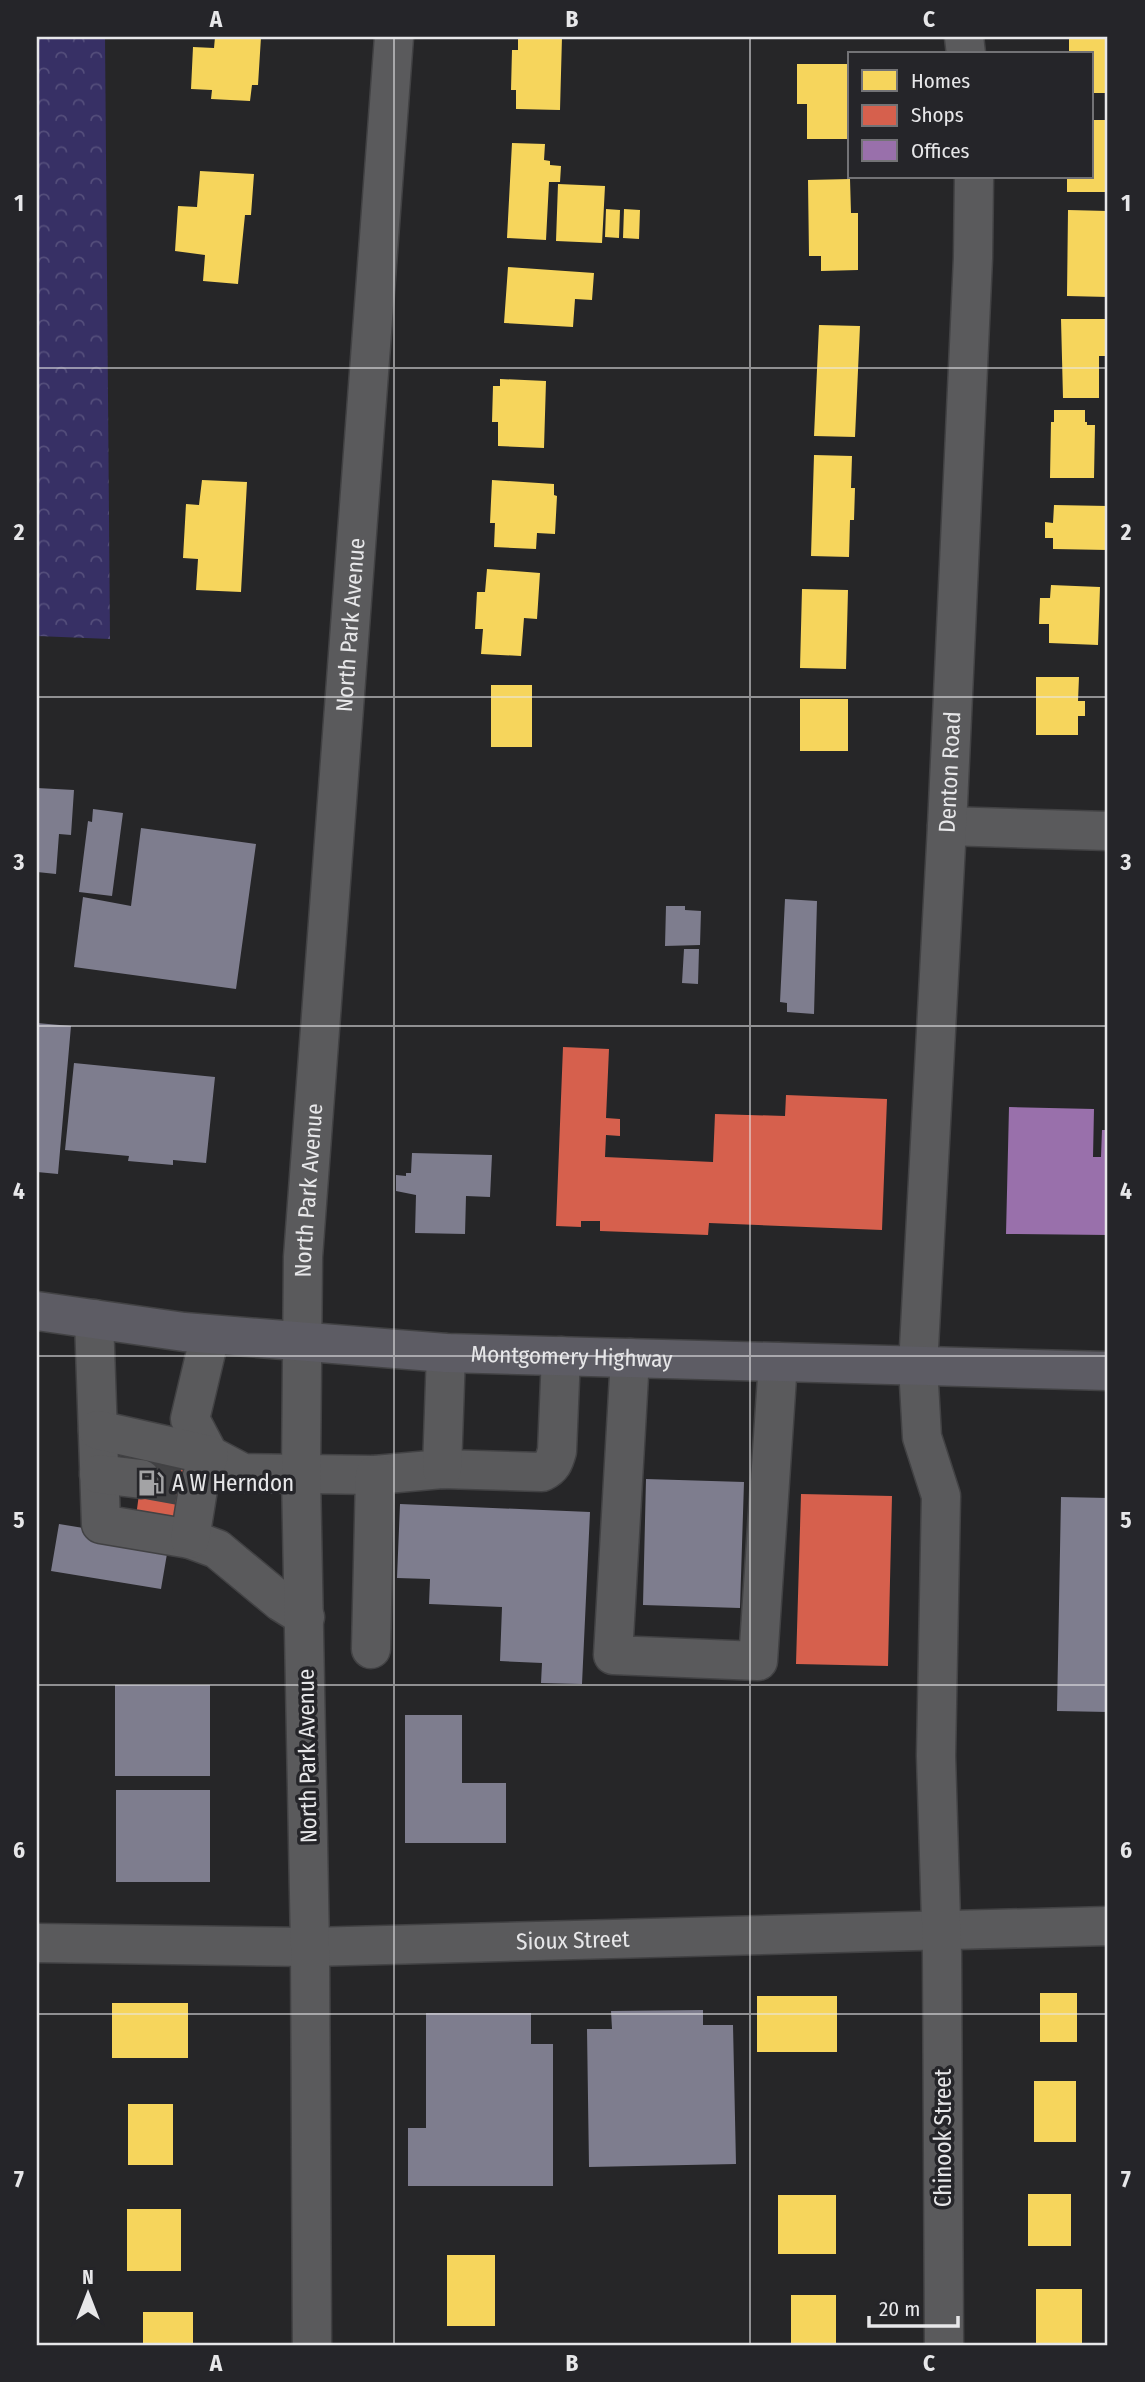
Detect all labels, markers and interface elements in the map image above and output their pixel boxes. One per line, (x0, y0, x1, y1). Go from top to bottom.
text: A (209, 5, 223, 33)
text: B (566, 5, 579, 33)
text: C (923, 5, 935, 33)
legend (848, 52, 1092, 178)
text: Homes (911, 68, 970, 94)
text: Shops (911, 102, 964, 128)
text: Offices (911, 138, 970, 164)
text: 1 (14, 189, 24, 217)
text: 1 (1121, 189, 1131, 217)
text: 2 (13, 518, 25, 546)
text: 2 (1120, 518, 1132, 546)
street label: North Park Avenue (330, 537, 371, 713)
street label: Denton Road (933, 711, 966, 833)
text: 3 (13, 848, 25, 876)
text: 3 (1120, 848, 1132, 876)
street label: North Park Avenue (289, 1102, 328, 1278)
text: 4 (13, 1177, 25, 1205)
text: 4 (1120, 1177, 1132, 1205)
street label: Montgomery Highway (470, 1340, 674, 1373)
fuel station icon: A W Herndon (136, 1468, 166, 1498)
place label: A W Herndon (172, 1469, 294, 1497)
text: 5 (13, 1506, 25, 1534)
text: 5 (1120, 1506, 1132, 1534)
street label: North Park Avenue (291, 1669, 323, 1843)
text: 6 (13, 1836, 25, 1864)
text: 6 (1120, 1836, 1132, 1864)
street label: Sioux Street (516, 1925, 630, 1956)
street label: Chinook Street (929, 2068, 957, 2207)
text: 7 (14, 2165, 24, 2193)
text: 7 (1121, 2165, 1131, 2193)
north arrow (52, 2260, 122, 2330)
text: N (82, 2266, 94, 2289)
scale bar (869, 2284, 958, 2328)
text: 20 m (879, 2296, 920, 2322)
text: A (209, 2349, 223, 2377)
text: B (566, 2349, 579, 2377)
text: C (923, 2349, 935, 2377)

